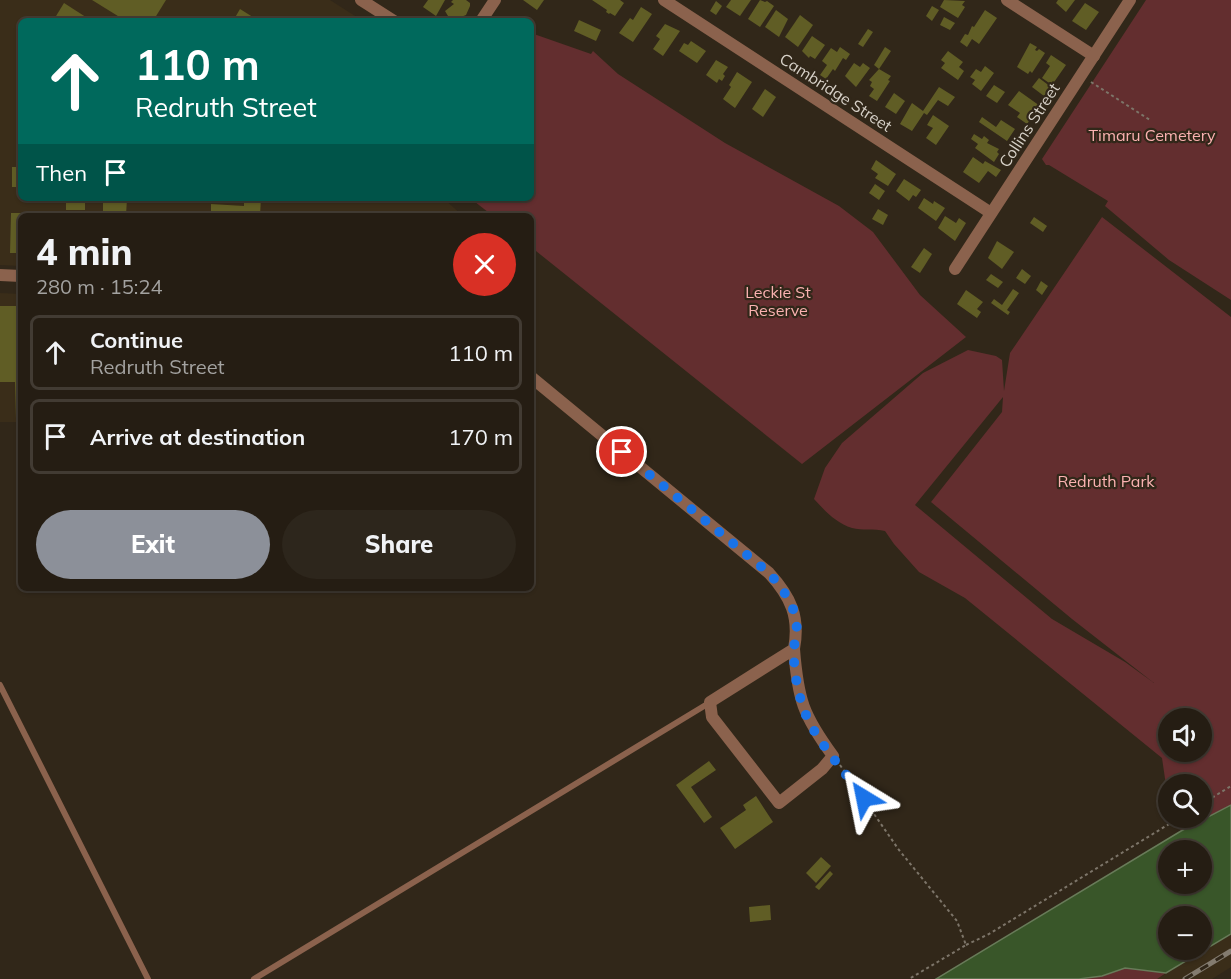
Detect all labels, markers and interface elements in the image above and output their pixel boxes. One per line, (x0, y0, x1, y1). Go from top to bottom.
text: 110 m (135, 38, 260, 91)
icon: ahead (36, 42, 114, 120)
street label: Cambridge Street (776, 48, 896, 136)
street label: Collins Street (994, 79, 1064, 171)
text: Redruth Street (135, 90, 317, 124)
park label: Timaru Cemetery (1088, 125, 1216, 145)
icon: arrive (99, 156, 132, 189)
text: Then (36, 159, 87, 187)
text: 4 min (36, 229, 132, 274)
button: close (453, 233, 516, 296)
text: 280 m · 15:24 (36, 274, 162, 299)
park label: Leckie St Reserve (745, 282, 811, 320)
text: Continue (90, 326, 183, 354)
icon: ahead (39, 336, 72, 369)
text: 110 m (448, 339, 513, 367)
text: Redruth Street (90, 354, 225, 379)
icon: arrive (39, 420, 72, 453)
text: Arrive at destination (90, 423, 305, 451)
text: 170 m (448, 423, 513, 451)
pin (596, 426, 647, 477)
icon: arrive (605, 435, 638, 468)
park label: Redruth Park (1057, 471, 1155, 491)
button: Exit (36, 510, 270, 579)
button: Share (282, 510, 516, 579)
map controls (1158, 708, 1212, 960)
button: sound (1158, 708, 1212, 762)
position arrow (832, 766, 896, 830)
button: search (1158, 774, 1212, 828)
button: + (1158, 840, 1212, 894)
button: − (1158, 906, 1212, 960)

